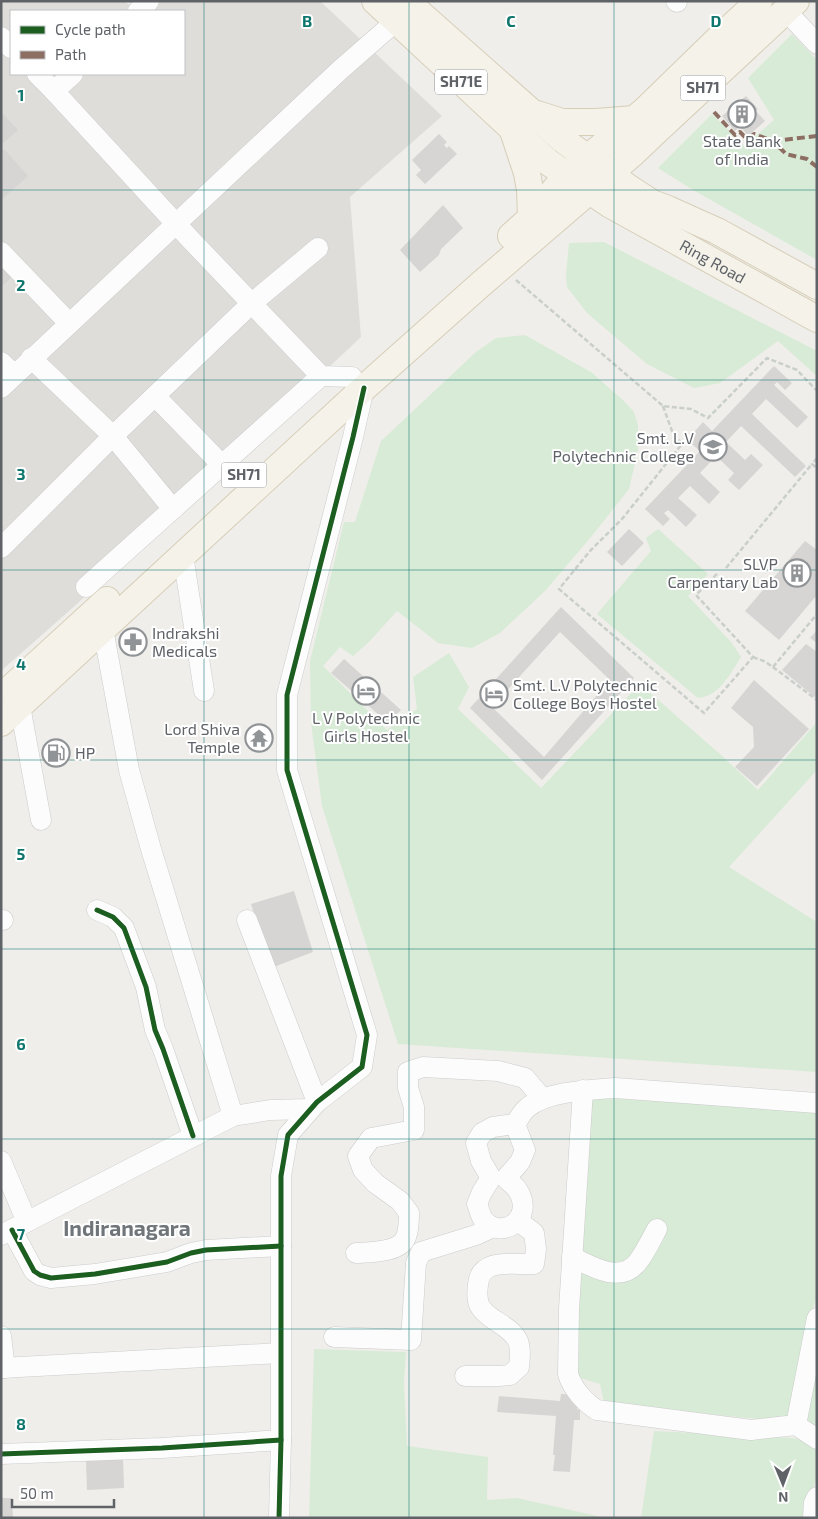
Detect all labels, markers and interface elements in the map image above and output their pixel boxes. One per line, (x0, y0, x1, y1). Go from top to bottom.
legend (10, 10, 185, 75)
text: B (302, 11, 312, 30)
text: C (506, 11, 516, 30)
text: D (711, 11, 722, 30)
text: Cycle path (55, 20, 126, 38)
text: Path (55, 45, 86, 63)
road number: SH71E (435, 70, 487, 94)
road number: SH71 (680, 76, 726, 100)
text: 1 (18, 85, 24, 104)
building icon: State Bank of India (727, 99, 757, 129)
place label: State Bank of India (703, 131, 781, 168)
street label: Ring Road (677, 235, 749, 287)
text: 2 (16, 275, 26, 294)
place label: Smt. L.V Polytechnic College (552, 428, 694, 465)
school or university icon: Smt. L.V Polytechnic College (698, 432, 728, 462)
road number: SH71 (222, 462, 266, 488)
text: 3 (16, 464, 26, 483)
place label: SLVP Carpentary Lab (667, 554, 778, 591)
building icon: SLVP Carpentary Lab (782, 558, 812, 588)
place label: Indrakshi Medicals (152, 623, 219, 660)
pharmacy icon: Indrakshi Medicals (118, 627, 148, 657)
text: 4 (16, 654, 26, 673)
place label: Smt. L.V Polytechnic College Boys Hostel (513, 675, 658, 712)
hotel icon: L V Polytechnic Girls Hostel (351, 676, 381, 706)
hotel icon: Smt. L.V Polytechnic College Boys Hostel (479, 679, 509, 709)
place label: L V Polytechnic Girls Hostel (312, 708, 420, 745)
place label: Lord Shiva Temple (164, 719, 240, 756)
temple icon: Lord Shiva Temple (244, 723, 274, 753)
fuel station icon: HP (41, 738, 71, 768)
place label: HP (75, 743, 95, 762)
text: 5 (17, 844, 26, 863)
text: 6 (16, 1034, 26, 1053)
district label: Indiranagara (63, 1215, 191, 1240)
text: 7 (17, 1224, 26, 1243)
text: 8 (16, 1414, 26, 1433)
north arrow (758, 1459, 808, 1509)
scale bar (12, 1476, 115, 1508)
text: 50 m (20, 1484, 54, 1502)
text: N (778, 1489, 788, 1506)

